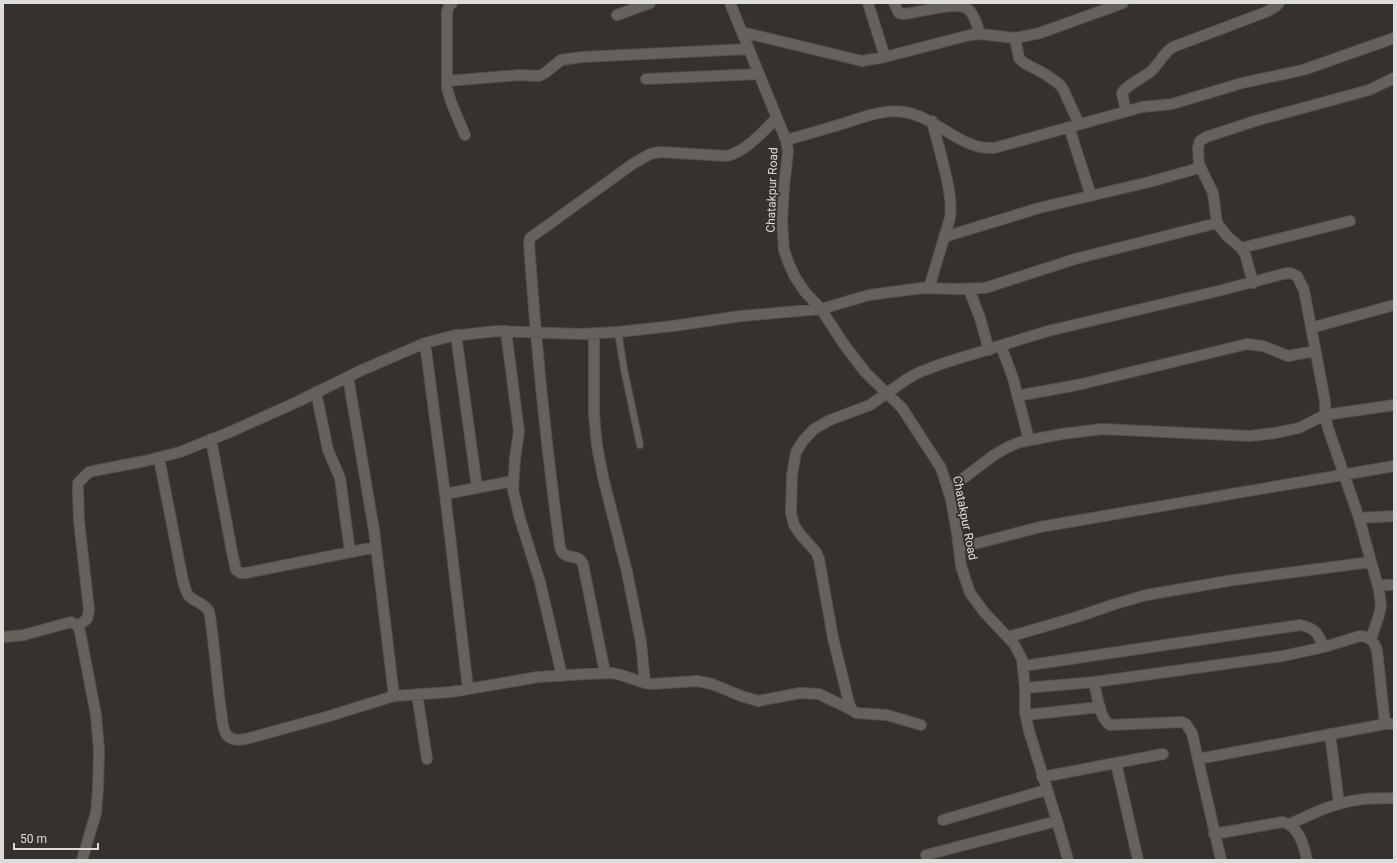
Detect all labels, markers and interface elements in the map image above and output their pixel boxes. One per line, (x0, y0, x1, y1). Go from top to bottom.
street label: Chatakpur Road (764, 147, 780, 233)
street label: Chatakpur Road (950, 475, 980, 561)
scale bar (14, 825, 98, 851)
text: 50 m (20, 832, 47, 846)

